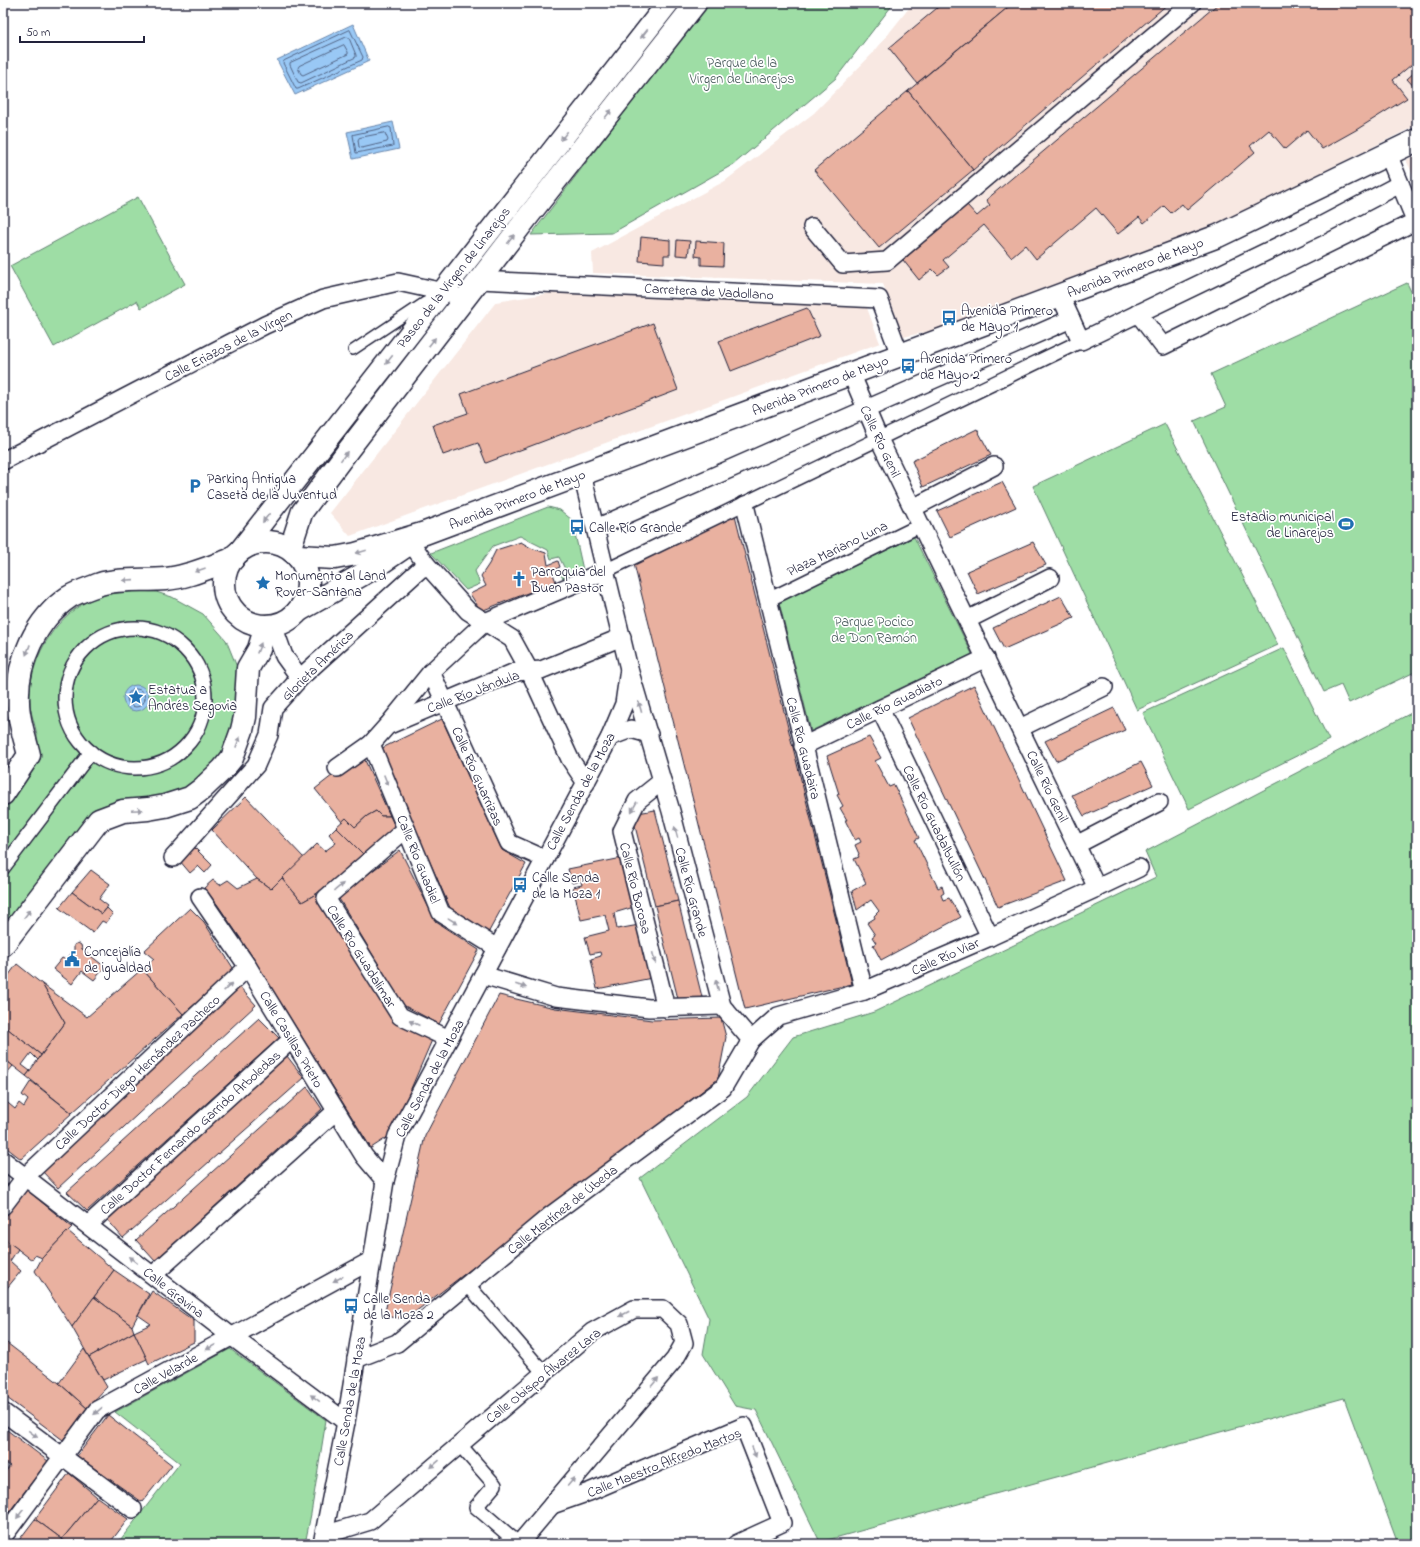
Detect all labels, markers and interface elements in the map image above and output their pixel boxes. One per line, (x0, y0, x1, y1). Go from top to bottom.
scale bar (20, 18, 144, 44)
text: 50 m (26, 24, 50, 42)
one-way arrow (639, 28, 648, 39)
park label: Parque de la Virgen de Linarejos (689, 53, 794, 91)
one-way arrow (604, 109, 613, 120)
one-way arrow (559, 131, 568, 142)
street label: Paseo de la Virgen de Linarejos (392, 203, 517, 354)
one-way arrow (507, 233, 515, 244)
street label: Avenida Primero de Mayo (1064, 233, 1207, 305)
street label: Carretera de Vadollano (644, 279, 774, 306)
place label: Avenida Primero de Mayo 1 (961, 301, 1053, 339)
street label: Calle Eriazos de la Virgen (161, 305, 297, 389)
bus stop icon: Avenida Primero de Mayo 1 (940, 309, 958, 327)
one-way arrow (427, 336, 436, 347)
place label: Avenida Primero de Mayo 2 (920, 349, 1012, 387)
street label: Avenida Primero de Mayo (749, 351, 892, 423)
one-way arrow (384, 354, 393, 365)
bus stop icon: Avenida Primero de Mayo 2 (899, 357, 917, 375)
street label: Calle Río Genil (854, 402, 906, 481)
one-way arrow (339, 450, 348, 461)
street label: Avenida Primero de Mayo (446, 465, 589, 537)
place label: Parking Antigua Caseta de la Juventud (207, 469, 337, 506)
parking icon: Parking Antigua Caseta de la Juventud (186, 477, 204, 495)
place label: Estadio municipal de Linarejos (1230, 507, 1334, 544)
one-way arrow (261, 512, 270, 523)
sports icon: Estadio municipal de Linarejos (1337, 515, 1355, 533)
street label: Plaza Mariano Luna (784, 516, 892, 583)
bus stop icon: Calle Río Grande (568, 518, 586, 536)
place label: Calle Río Grande (589, 518, 682, 539)
one-way arrow (355, 549, 367, 555)
place label: Parroquia del Buen Pastor (530, 562, 606, 599)
place label: Monumento al Land Rover-Santana (275, 566, 386, 603)
one-way arrow (194, 567, 206, 573)
church icon: Parroquia del Buen Pastor (510, 570, 528, 588)
place icon: Monumento al Land Rover-Santana (254, 574, 272, 592)
one-way arrow (122, 577, 134, 583)
park label: Parque Pocico de Don Ramón (831, 612, 917, 649)
street label: Glorieta América (277, 626, 359, 706)
one-way arrow (256, 642, 262, 653)
one-way arrow (24, 644, 30, 656)
street label: Calle Río Jándula (424, 665, 523, 720)
street label: Calle Río Guadiato (843, 671, 946, 736)
place label: Estatua a Andrés Segovia (148, 680, 237, 718)
place icon: Estatua a Andrés Segovia (127, 688, 145, 706)
street label: Calle Río Guadaira (780, 695, 825, 802)
one-way arrow (637, 701, 643, 713)
street label: Calle Río Guarrizas (445, 724, 508, 830)
street label: Calle Senda de la Moza (541, 729, 621, 855)
one-way arrow (236, 736, 242, 748)
street label: Calle Río Genil (1020, 747, 1073, 826)
street label: Calle Río Guadalbullón (896, 762, 971, 885)
one-way arrow (383, 775, 389, 786)
one-way arrow (630, 801, 637, 813)
one-way arrow (131, 807, 144, 813)
street label: Calle Río Guadiel (390, 812, 445, 907)
one-way arrow (673, 826, 679, 838)
street label: Calle Río Borosa (613, 840, 656, 936)
street label: Calle Río Grande (668, 845, 713, 940)
place label: Calle Senda de la Moza 1 (532, 868, 601, 905)
bus stop icon: Calle Senda de la Moza 1 (511, 876, 529, 894)
one-way arrow (333, 883, 344, 892)
street label: Calle Río Guadalimar (321, 901, 401, 1013)
one-way arrow (22, 909, 31, 920)
one-way arrow (447, 917, 459, 924)
street label: Calle Río Viar (908, 933, 984, 982)
place label: Concejalía de igualdad (84, 942, 152, 980)
public building icon: Concejalía de igualdad (63, 950, 81, 968)
one-way arrow (651, 952, 657, 965)
one-way arrow (713, 978, 719, 991)
one-way arrow (222, 982, 233, 991)
one-way arrow (515, 983, 527, 989)
street label: Calle Casillas Prieto (253, 987, 328, 1092)
street label: Calle Doctor Diego Hernández Pacheco (50, 990, 226, 1157)
street label: Calle Senda de la Moza (390, 1016, 470, 1142)
one-way arrow (408, 1020, 419, 1026)
street label: Calle Doctor Fernando Garrido Arboledas (96, 1046, 286, 1220)
street label: Calle Martínez de Úbeda (503, 1160, 623, 1260)
one-way arrow (128, 1256, 139, 1265)
street label: Calle Gravina (138, 1262, 208, 1324)
one-way arrow (332, 1276, 344, 1282)
place label: Calle Senda de la Moza 2 (363, 1289, 434, 1326)
bus stop icon: Calle Senda de la Moza 2 (342, 1297, 360, 1315)
one-way arrow (619, 1311, 630, 1318)
street label: Calle Obispo Álvarez Lara (481, 1322, 606, 1429)
street label: Calle Senda de la Moza (329, 1335, 372, 1468)
one-way arrow (205, 1344, 217, 1351)
street label: Calle Velarde (130, 1348, 202, 1401)
one-way arrow (651, 1377, 660, 1388)
one-way arrow (310, 1395, 320, 1403)
one-way arrow (93, 1407, 103, 1416)
street label: Calle Maestro Alfredo Martos (584, 1423, 745, 1504)
one-way arrow (27, 1430, 38, 1439)
one-way arrow (752, 1446, 758, 1458)
one-way arrow (430, 1460, 441, 1469)
one-way arrow (567, 1477, 576, 1487)
one-way arrow (15, 1509, 24, 1520)

